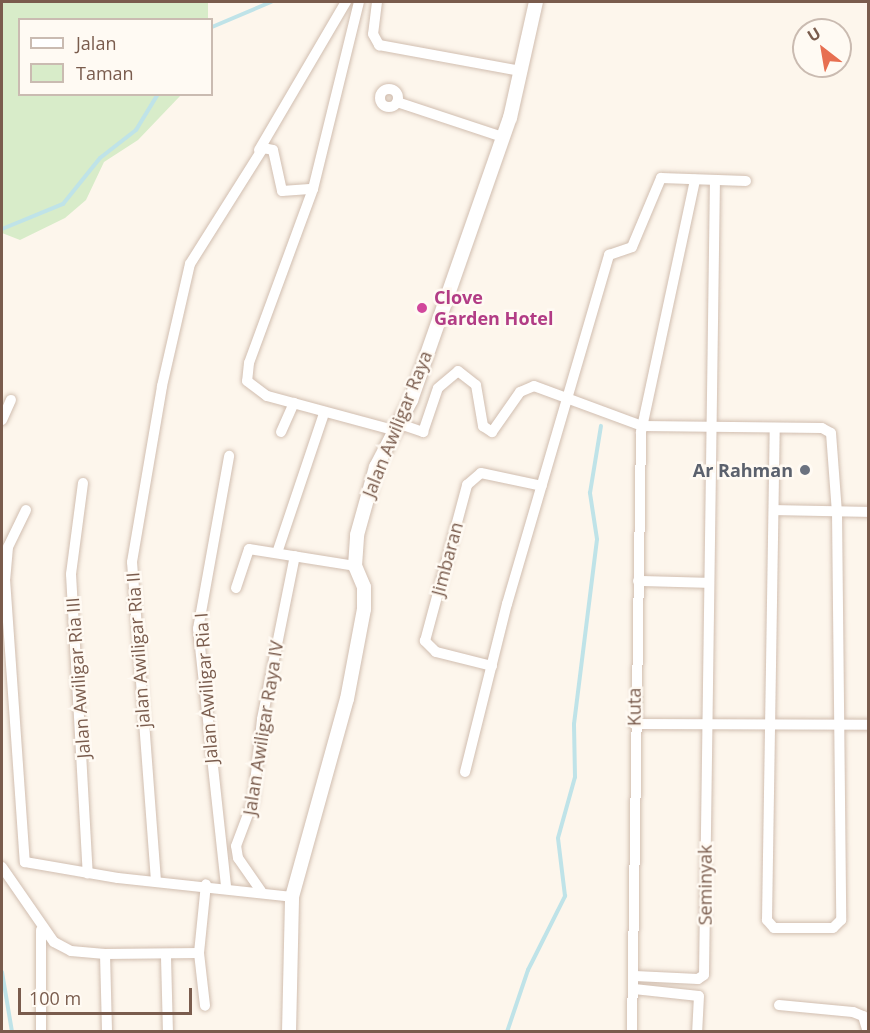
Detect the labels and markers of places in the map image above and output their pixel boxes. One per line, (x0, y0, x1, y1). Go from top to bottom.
place label: Clove Garden Hotel (434, 287, 553, 330)
marker: Clove Garden Hotel (415, 301, 429, 315)
place label: Ar Rahman (693, 459, 793, 481)
marker: Ar Rahman (798, 463, 812, 477)

